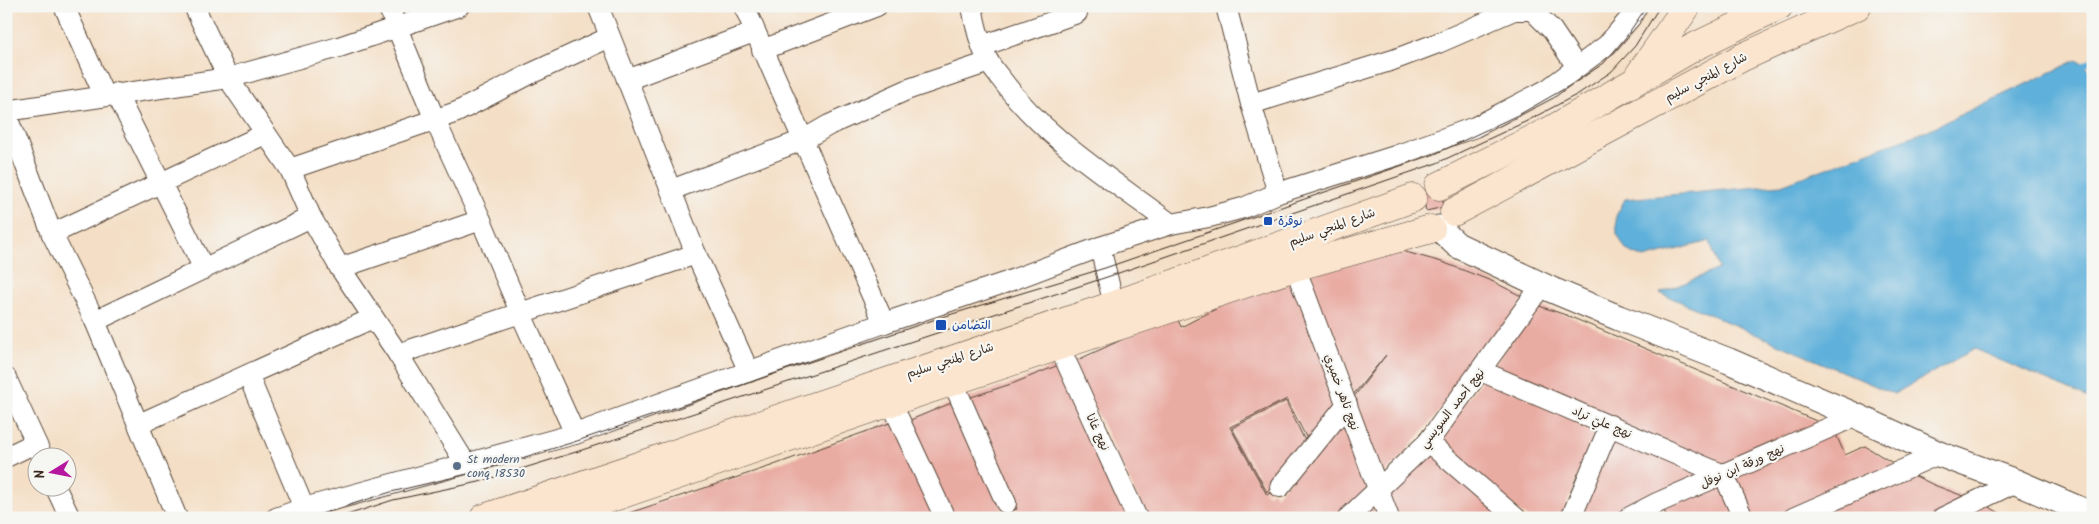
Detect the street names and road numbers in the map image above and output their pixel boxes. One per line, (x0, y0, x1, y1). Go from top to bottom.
street label: شارع المنجي سليم (1662, 48, 1751, 108)
street label: شارع المنجي سليم (1286, 203, 1378, 253)
street label: شارع المنجي سليم (904, 337, 997, 384)
street label: نهج تاهر خميري (1319, 351, 1364, 433)
street label: نهج أحمد السويسي (1415, 364, 1490, 453)
street label: نهج عليّ تراد (1568, 401, 1635, 445)
street label: نهج غانا (1081, 410, 1114, 454)
street label: نهج ورقة ابن نوفل (1697, 439, 1788, 494)

